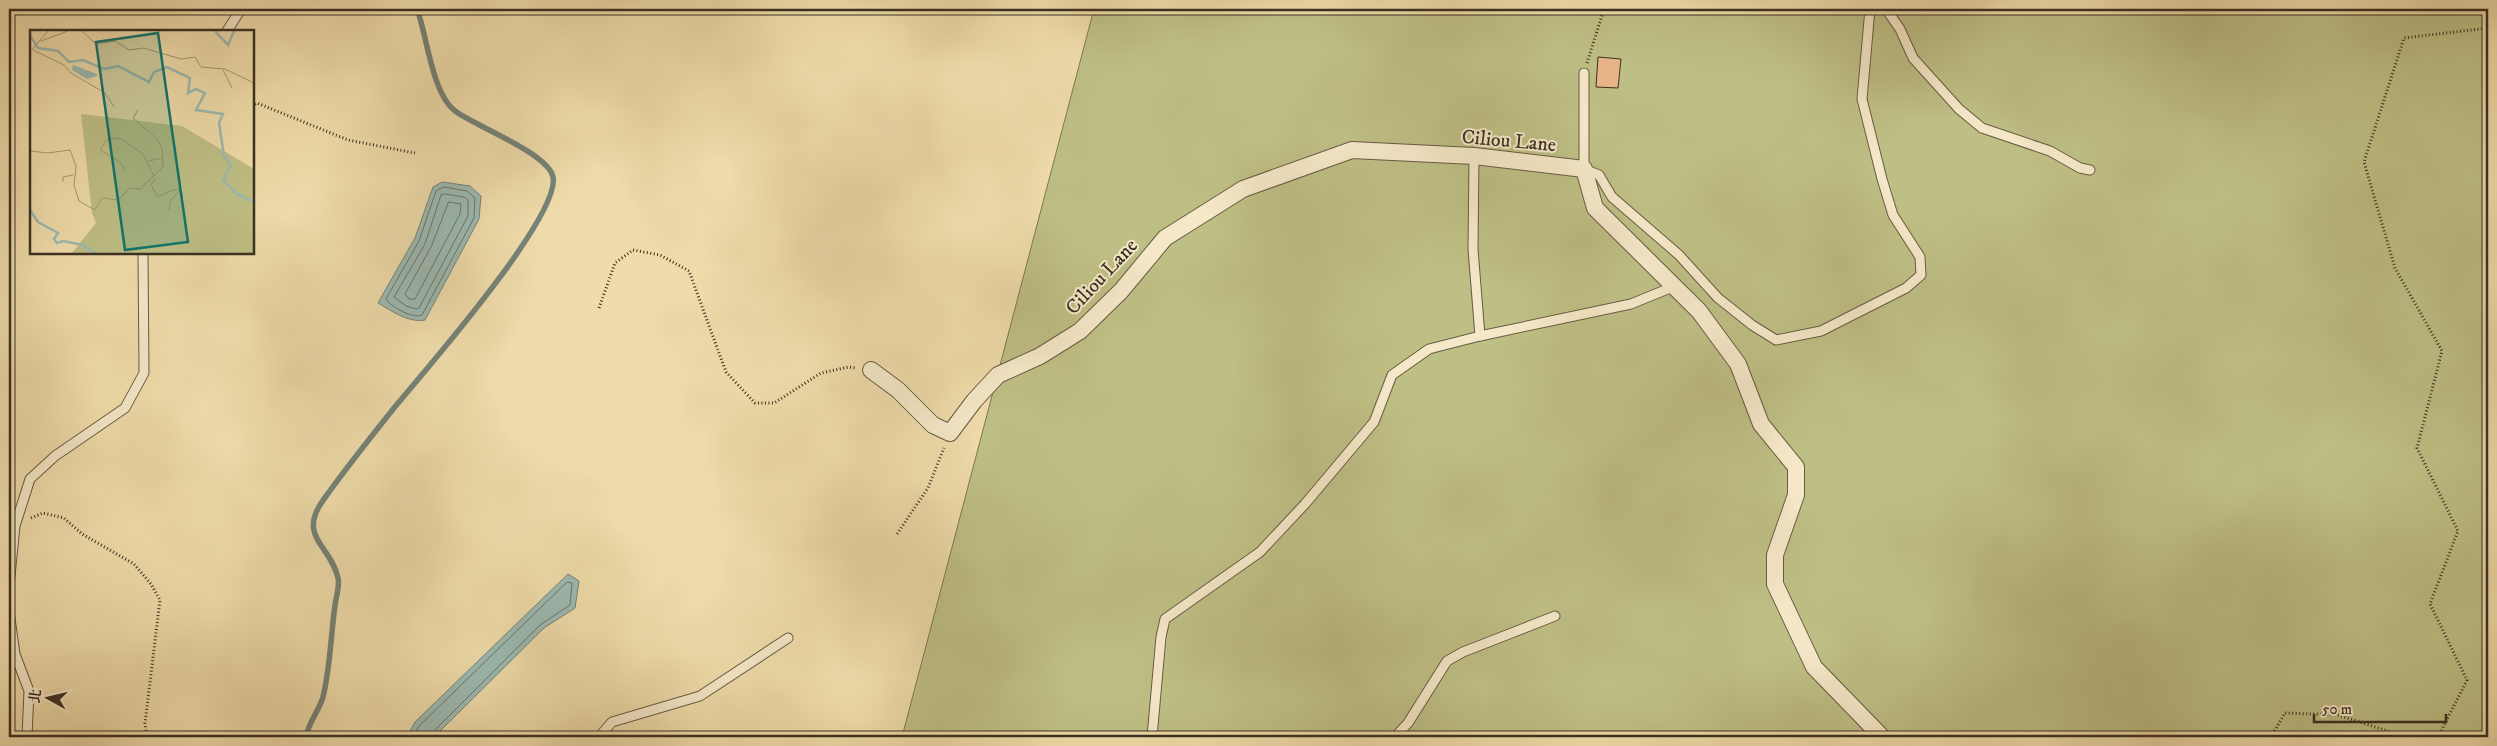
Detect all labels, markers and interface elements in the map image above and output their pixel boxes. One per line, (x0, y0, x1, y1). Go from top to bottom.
inset map (30, 30, 254, 254)
street label: Ciliou Lane (1461, 125, 1557, 158)
street label: Ciliou Lane (1061, 234, 1144, 320)
north arrow (22, 674, 72, 724)
text: 北 (26, 688, 46, 705)
scale bar (2314, 691, 2447, 723)
text: 50 m (2322, 700, 2352, 719)

